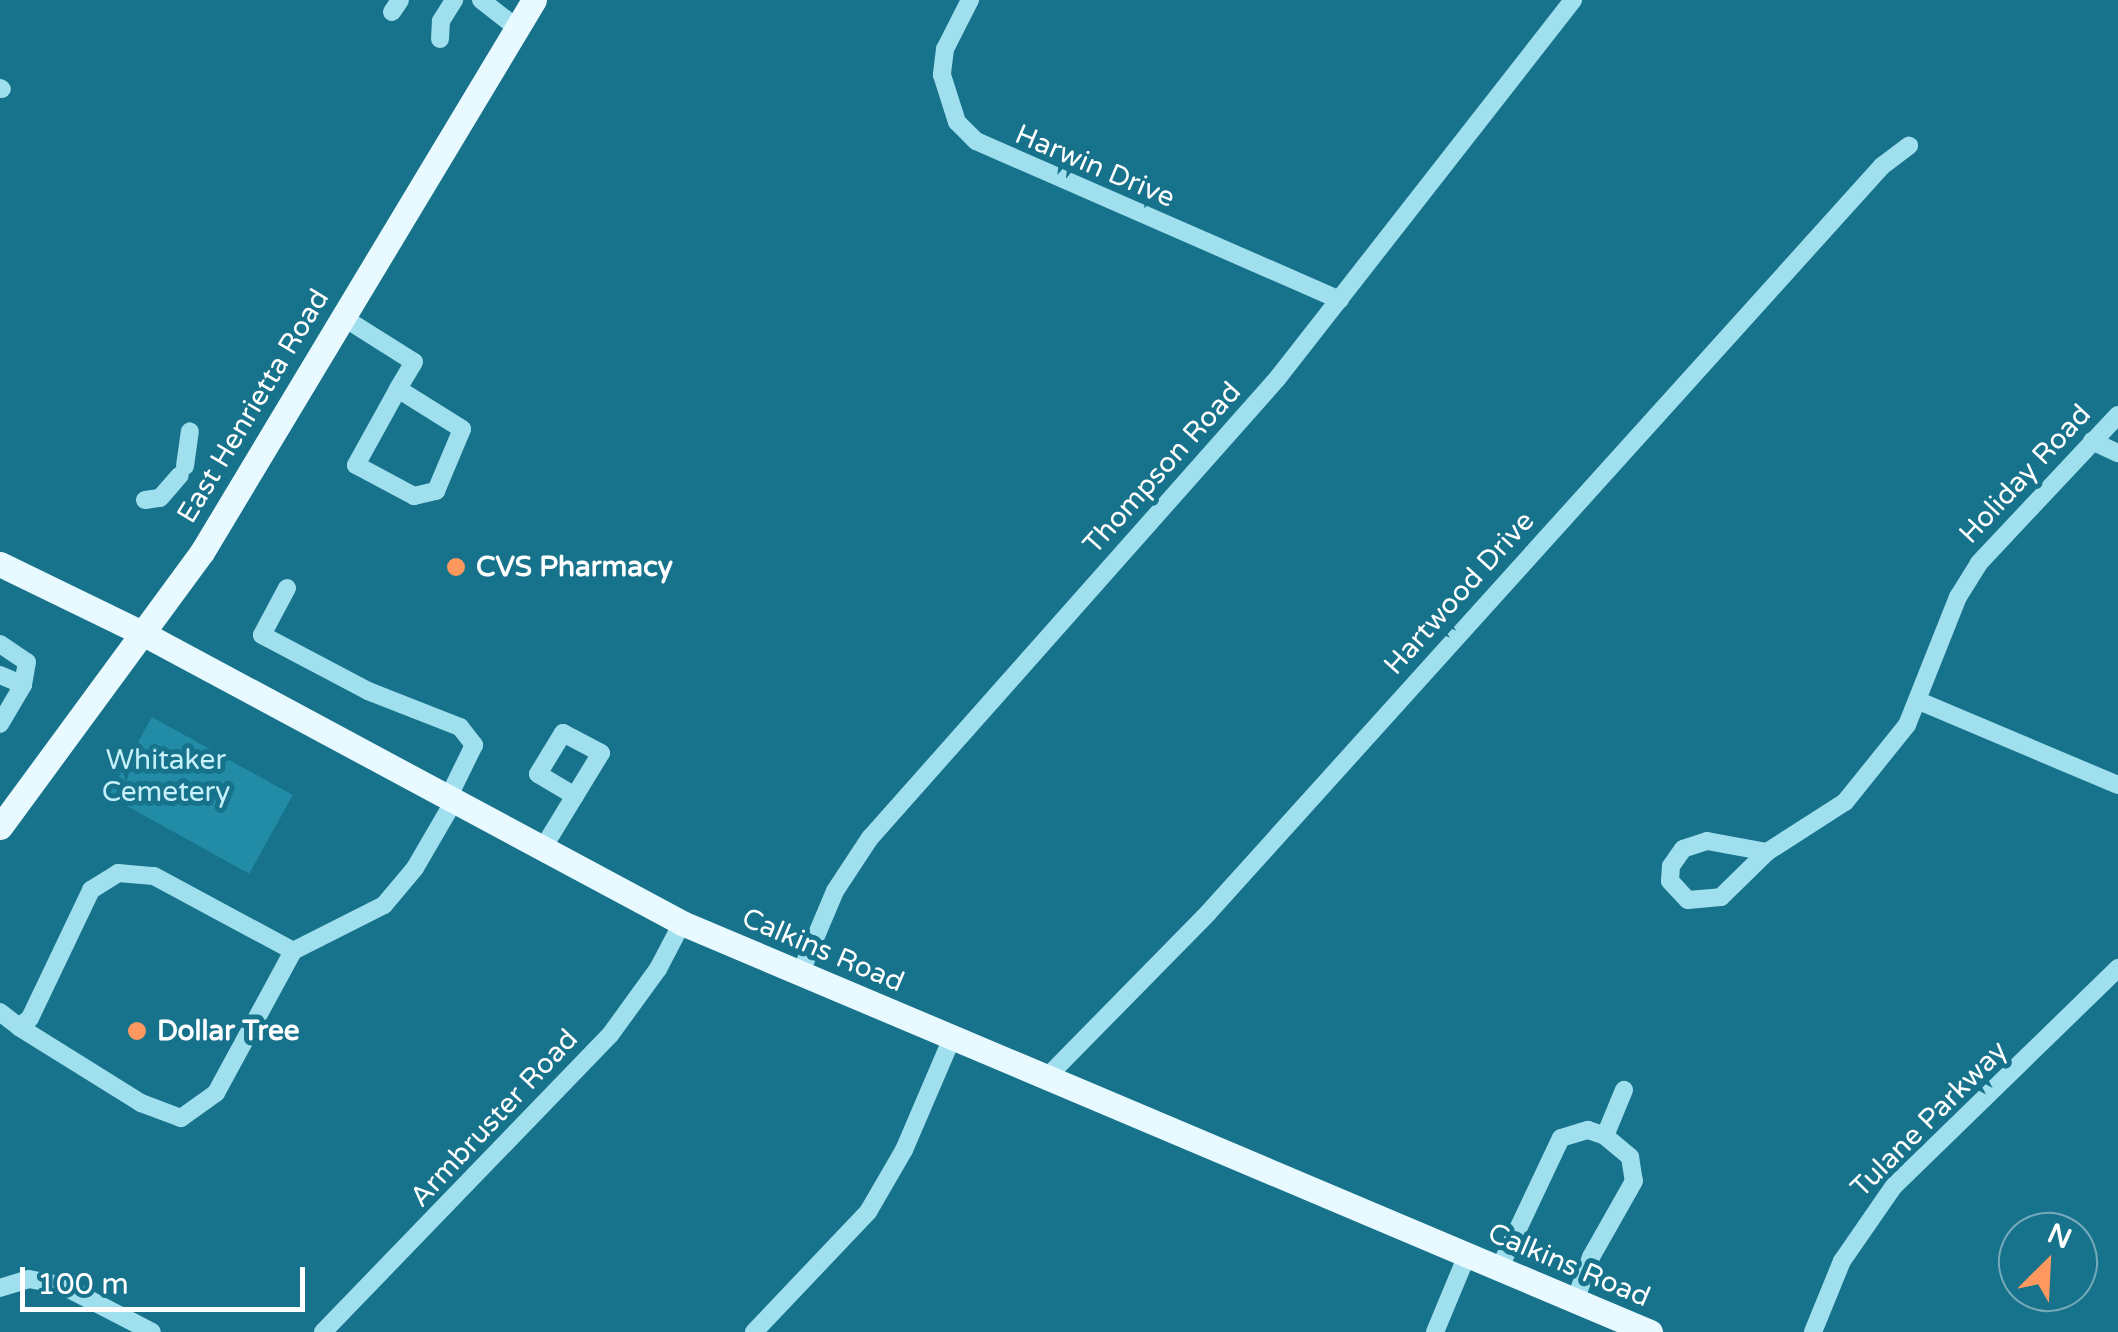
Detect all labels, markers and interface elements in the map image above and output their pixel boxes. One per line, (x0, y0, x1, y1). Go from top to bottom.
street label: Harwin Drive (1010, 117, 1180, 215)
street label: East Henrietta Road (170, 283, 336, 529)
street label: Thompson Road (1076, 375, 1248, 561)
street label: Holiday Road (1952, 398, 2098, 550)
street label: Hartwood Drive (1377, 504, 1541, 682)
place label: CVS Pharmacy (476, 550, 673, 584)
marker: CVS Pharmacy (445, 556, 467, 578)
park label: Whitaker Cemetery (102, 743, 230, 809)
street label: Calkins Road (737, 901, 909, 999)
place label: Dollar Tree (157, 1014, 300, 1048)
marker: Dollar Tree (126, 1020, 148, 1042)
street label: Armbruster Road (403, 1022, 585, 1214)
street label: Tulane Parkway (1844, 1034, 2014, 1204)
north arrow (1998, 1212, 2098, 1312)
street label: Calkins Road (1483, 1216, 1655, 1314)
text: N (2042, 1216, 2077, 1257)
scale bar (25, 1247, 310, 1309)
text: 100 m (37, 1266, 129, 1303)

